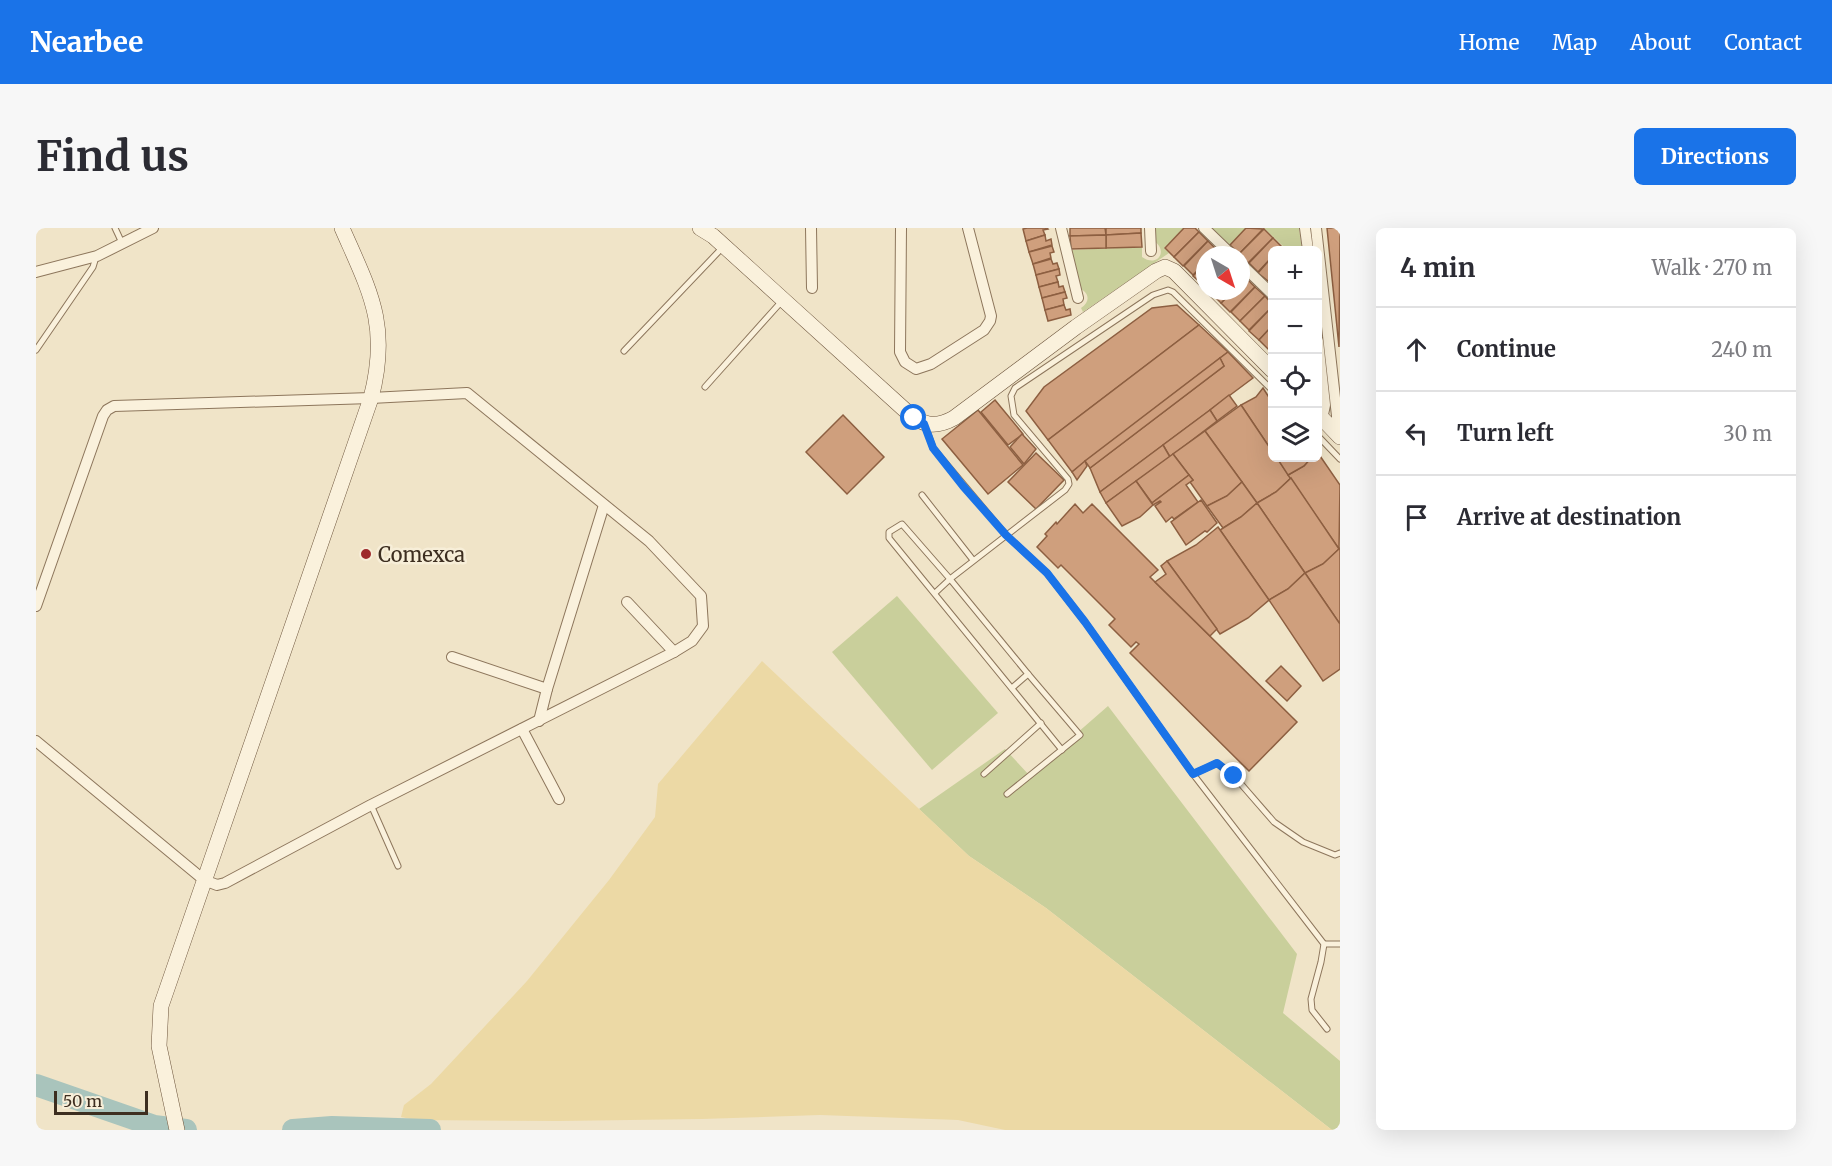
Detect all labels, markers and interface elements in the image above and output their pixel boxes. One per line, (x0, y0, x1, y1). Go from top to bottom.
text: Nearbee (30, 24, 143, 60)
text: Home (1459, 29, 1519, 56)
text: Map (1552, 29, 1597, 56)
text: About (1630, 29, 1691, 56)
text: Contact (1724, 29, 1802, 56)
button: Directions (1634, 128, 1796, 185)
text: Find us (36, 130, 189, 182)
north arrow (1196, 246, 1250, 300)
map controls (1268, 246, 1322, 462)
button: + (1268, 246, 1322, 300)
text: 4 min (1400, 251, 1475, 284)
text: Walk · 270 m (1652, 255, 1772, 280)
button: − (1268, 300, 1322, 354)
icon: ahead (1400, 333, 1433, 366)
text: Continue (1457, 335, 1556, 363)
text: 240 m (1711, 337, 1772, 362)
button: locate (1268, 354, 1322, 408)
route start (900, 404, 926, 430)
button: layers (1268, 408, 1322, 462)
icon: left (1400, 417, 1433, 450)
text: Turn left (1457, 419, 1554, 447)
text: 30 m (1723, 421, 1772, 446)
icon: arrive (1400, 501, 1433, 534)
text: Arrive at destination (1457, 503, 1681, 531)
place label: Comexca (378, 542, 465, 567)
marker: Comexca (359, 547, 373, 561)
route end (1220, 762, 1246, 788)
scale bar (54, 1088, 148, 1116)
text: 50 m (63, 1091, 102, 1111)

